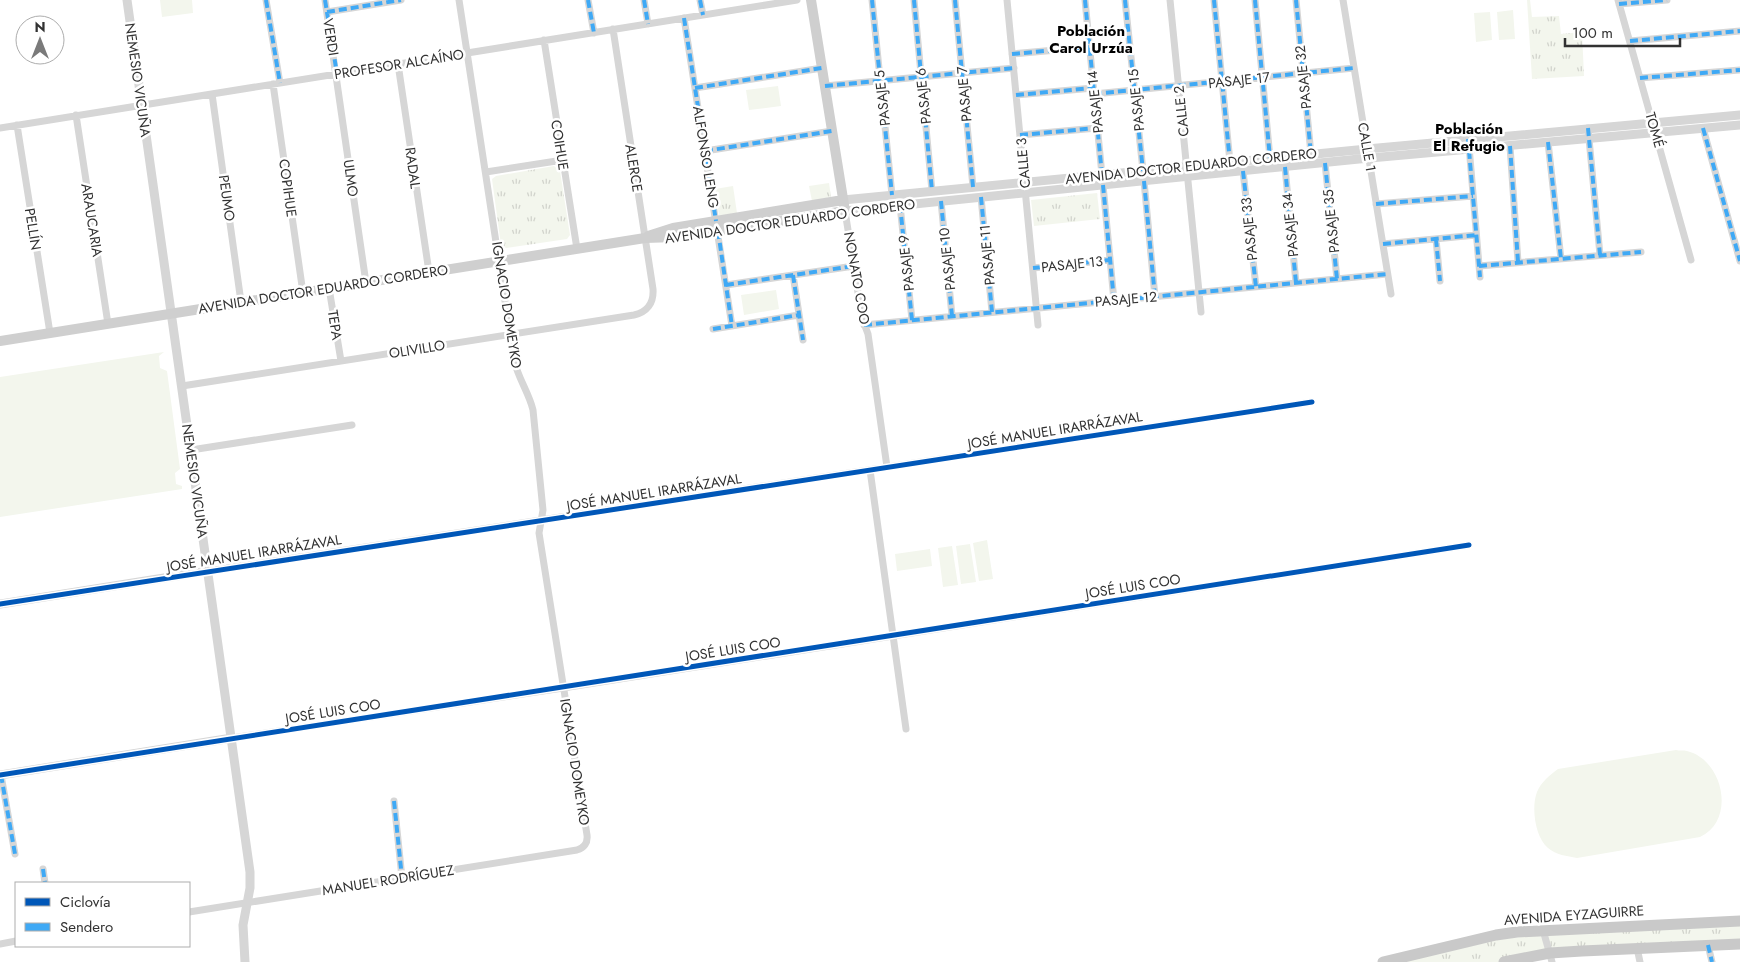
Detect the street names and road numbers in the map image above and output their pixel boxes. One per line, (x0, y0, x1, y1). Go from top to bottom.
street label: VERDI (318, 17, 344, 57)
street label: NEMESIO VICUÑA (120, 22, 156, 139)
street label: PROFESOR ALCAÍNO (333, 44, 465, 84)
street label: PASAJE 32 (1290, 44, 1316, 110)
street label: PASAJE 7 (952, 65, 976, 123)
street label: PASAJE 6 (910, 67, 936, 125)
street label: PASAJE 17 (1207, 67, 1271, 93)
street label: PASAJE 15 (1123, 68, 1149, 132)
street label: PASAJE 5 (869, 69, 895, 127)
street label: PASAJE 14 (1082, 70, 1108, 134)
street label: CALLE 2 (1168, 85, 1194, 137)
street label: ALFONSO LENG (688, 105, 724, 210)
street label: TOMÉ (1640, 110, 1670, 150)
street label: COIHUE (546, 118, 574, 172)
street label: CALLE 1 (1353, 121, 1381, 173)
street label: CALLE 3 (1011, 136, 1035, 189)
street label: ALERCE (620, 143, 648, 193)
street label: AVENIDA DOCTOR EDUARDO CORDERO (1064, 143, 1318, 189)
street label: RADAL (400, 146, 426, 191)
street label: COPIHUE (274, 158, 302, 218)
street label: ULMO (338, 158, 364, 198)
street label: PEUMO (214, 174, 240, 222)
street label: ARAUCARIA (76, 182, 108, 259)
street label: PASAJE 35 (1318, 188, 1344, 254)
street label: PASAJE 34 (1277, 192, 1303, 258)
street label: AVENIDA DOCTOR EDUARDO CORDERO (663, 194, 917, 248)
street label: PASAJE 33 (1236, 196, 1262, 262)
street label: PELLÍN (20, 207, 46, 251)
street label: PASAJE 11 (974, 224, 1000, 286)
street label: PASAJE 10 (934, 227, 960, 291)
street label: NONATO COO (839, 230, 875, 326)
street label: PASAJE 9 (893, 234, 919, 292)
street label: IGNACIO DOMEYKO (487, 240, 527, 370)
street label: PASAJE 13 (1040, 251, 1104, 277)
street label: AVENIDA DOCTOR EDUARDO CORDERO (197, 259, 449, 319)
street label: PASAJE 12 (1094, 286, 1158, 312)
street label: TEPA (323, 309, 347, 342)
street label: OLIVILLO (387, 335, 447, 363)
street label: JOSÉ MANUEL IRARRÁZAVAL (964, 406, 1144, 454)
street label: NEMESIO VICUÑA (177, 423, 213, 540)
street label: JOSÉ MANUEL IRARRÁZAVAL (563, 468, 743, 516)
street label: JOSÉ MANUEL IRARRÁZAVAL (163, 529, 343, 577)
street label: JOSÉ LUIS COO (1082, 569, 1182, 604)
street label: JOSÉ LUIS COO (682, 632, 782, 667)
street label: JOSÉ LUIS COO (282, 694, 382, 729)
street label: IGNACIO DOMEYKO (555, 697, 595, 827)
street label: MANUEL RODRÍGUEZ (321, 860, 456, 900)
street label: AVENIDA EYZAGUIRRE (1503, 900, 1645, 930)

